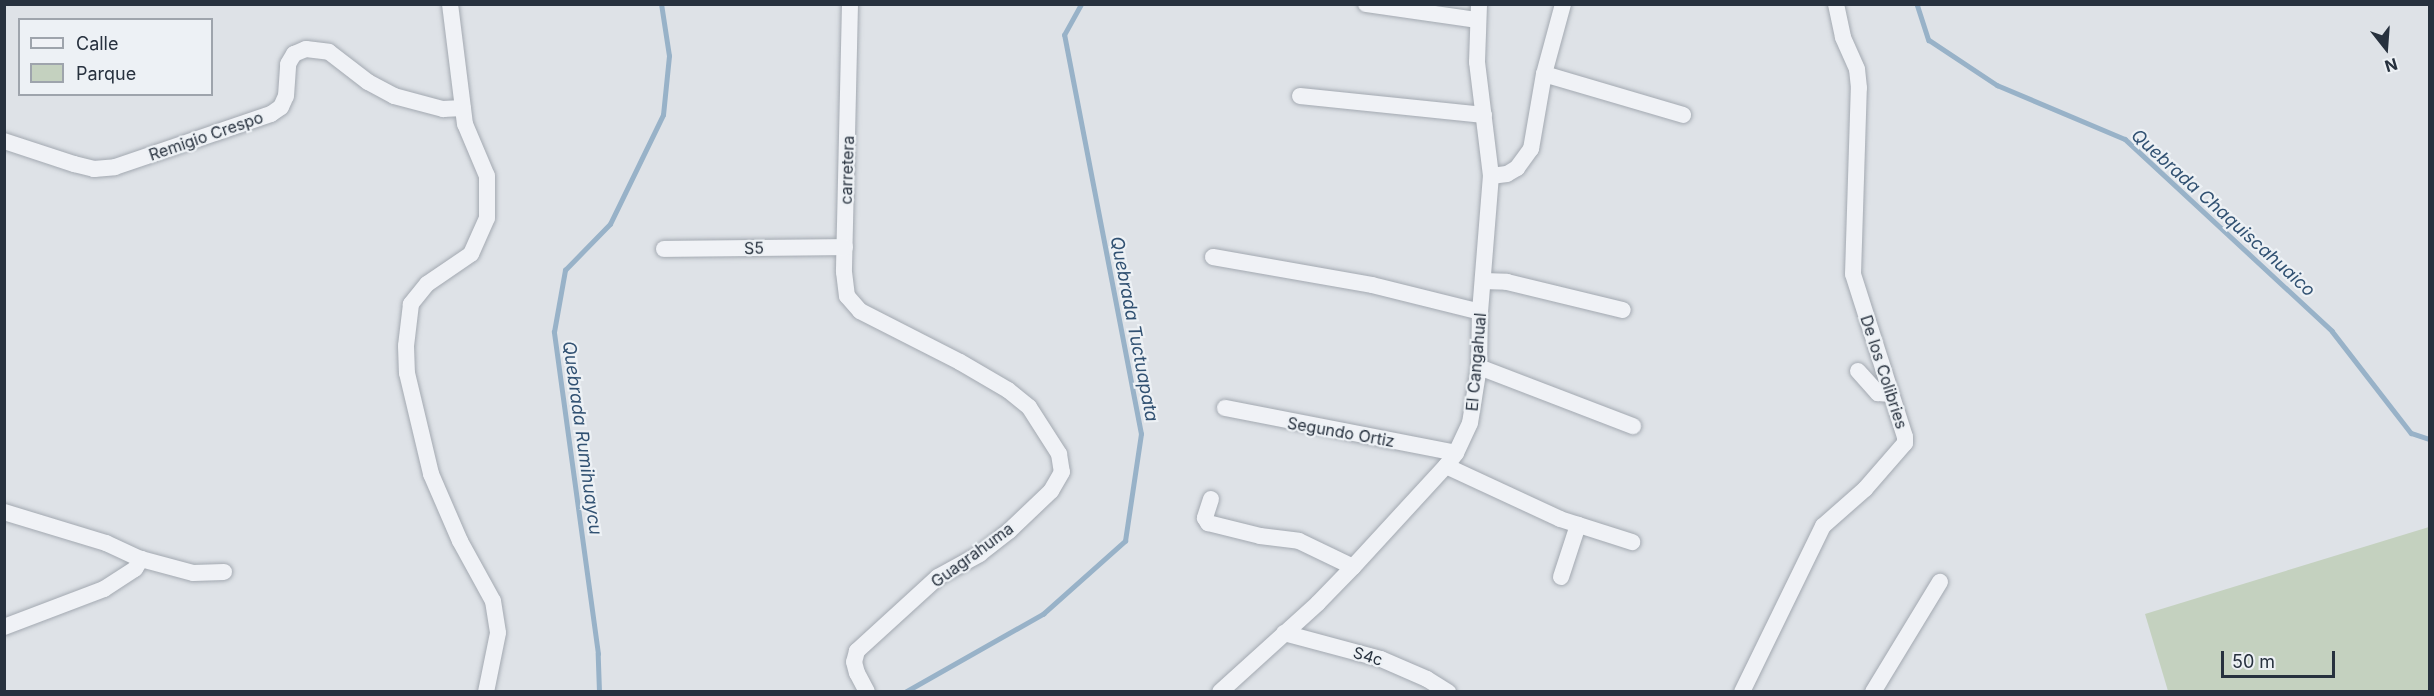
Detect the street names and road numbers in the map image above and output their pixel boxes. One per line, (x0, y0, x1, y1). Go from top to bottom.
street label: Remigio Crespo (146, 107, 266, 165)
street label: carretera (836, 135, 858, 205)
street label: S5 (744, 238, 764, 258)
street label: El Cangahual (1462, 312, 1490, 412)
street label: De los Colibries (1857, 313, 1911, 431)
street label: Segundo Ortiz (1286, 413, 1396, 451)
street label: Guagrahuma (927, 519, 1017, 591)
street label: S4c (1351, 642, 1385, 670)

